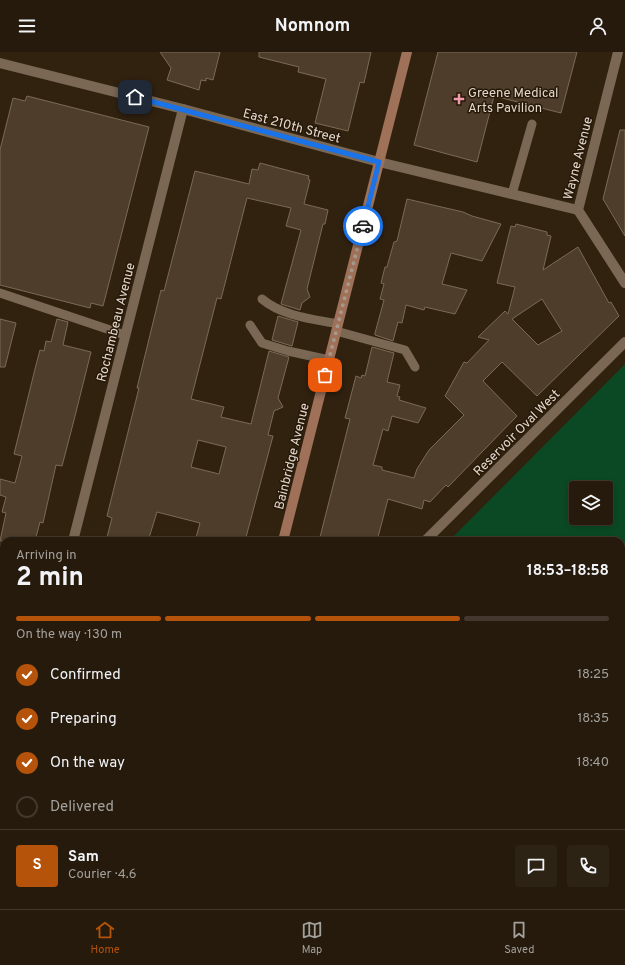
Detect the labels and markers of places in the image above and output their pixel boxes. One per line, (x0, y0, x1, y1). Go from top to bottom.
pin (118, 80, 152, 114)
place label: Greene Medical Arts Pavilion (468, 86, 559, 117)
marker: Greene Medical Arts Pavilion (453, 93, 465, 105)
pin (308, 358, 342, 392)

